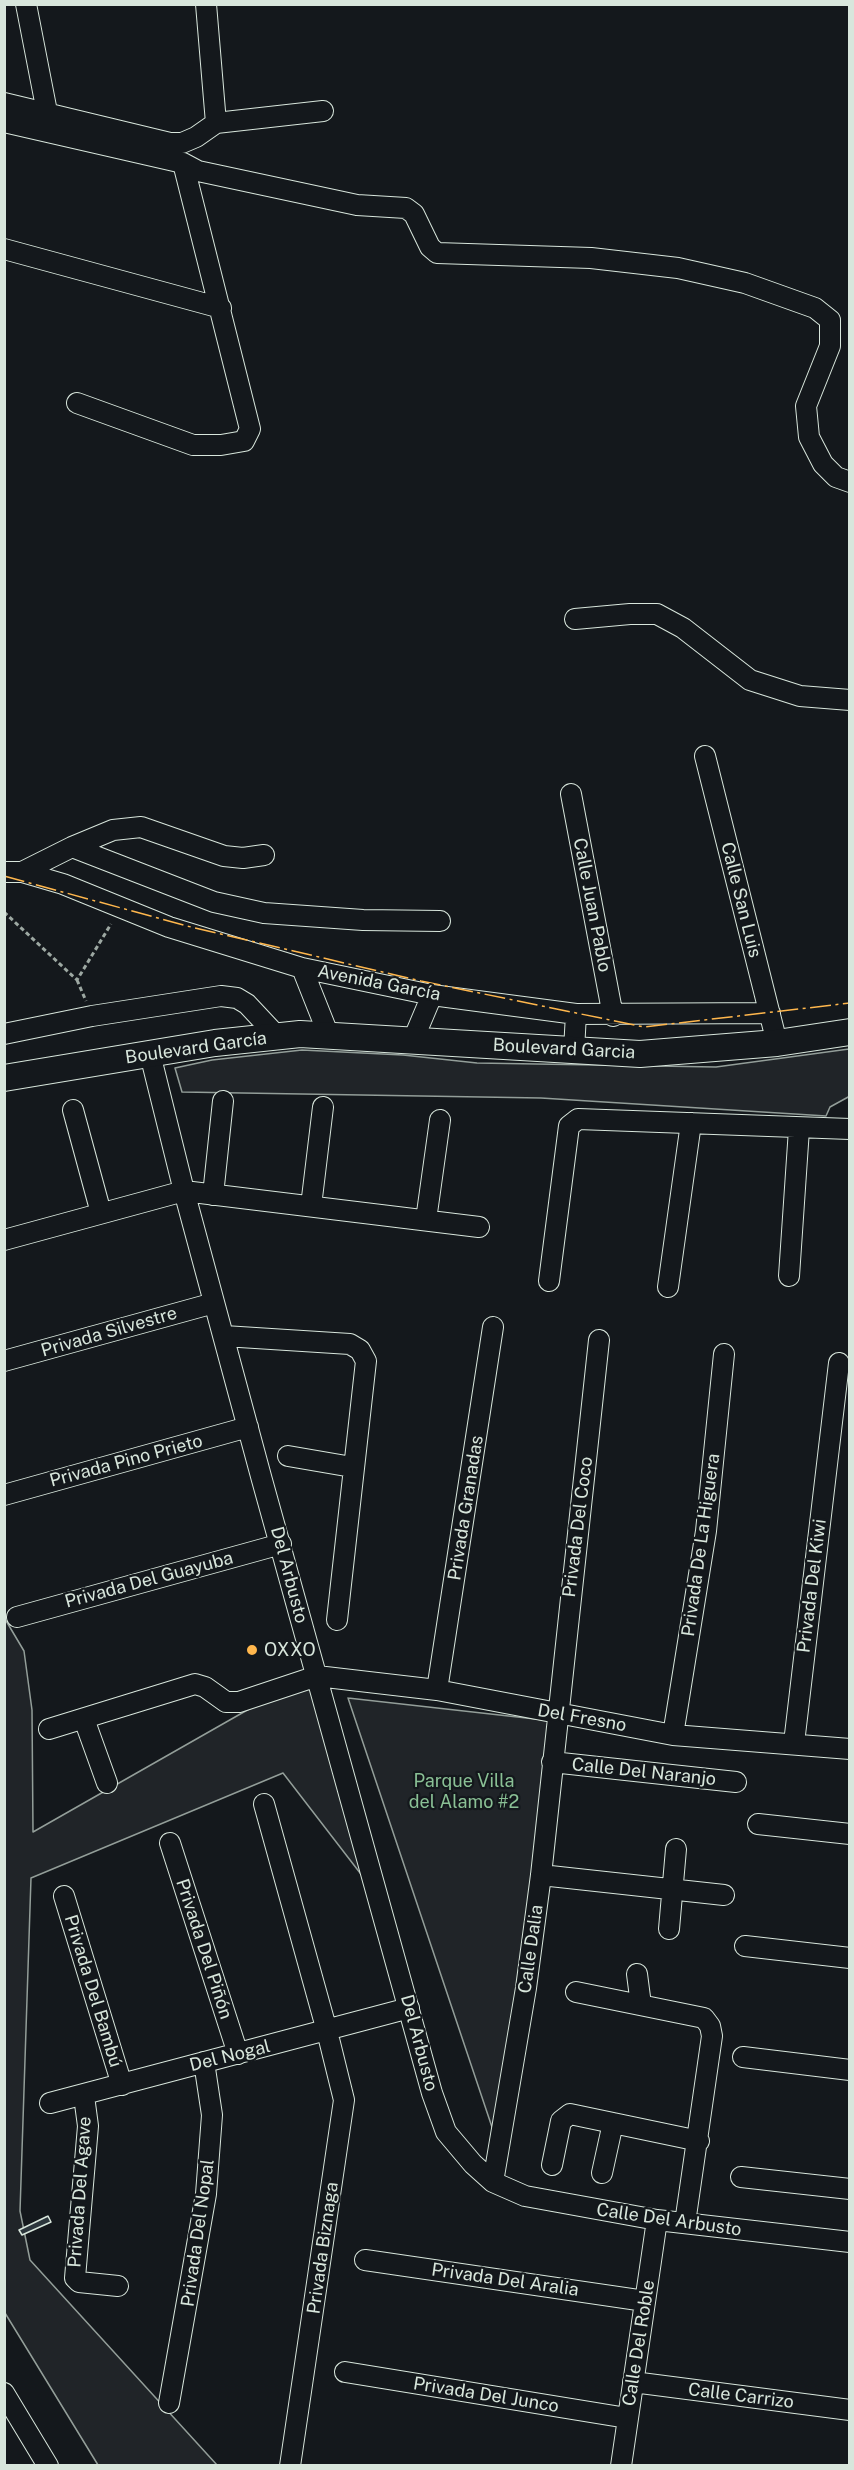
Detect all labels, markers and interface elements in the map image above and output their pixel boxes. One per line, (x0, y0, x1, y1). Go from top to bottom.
street label: Calle Juan Pablo (568, 836, 616, 974)
street label: Calle San Luis (716, 840, 766, 960)
street label: Avenida García (316, 961, 442, 1005)
street label: Boulevard García (124, 1027, 268, 1069)
street label: Boulevard Garcia (492, 1034, 636, 1064)
street label: Privada Silvestre (38, 1302, 180, 1362)
street label: Privada Pino Prieto (47, 1430, 205, 1492)
street label: Privada Granadas (444, 1434, 488, 1582)
street label: Privada De La Higuera (677, 1452, 725, 1638)
street label: Privada Del Coco (559, 1455, 597, 1599)
street label: Privada Del Kiwi (793, 1518, 831, 1654)
street label: Del Arbusto (266, 1524, 312, 1626)
street label: Privada Del Guayuba (62, 1547, 236, 1613)
place label: OXXO (264, 1639, 316, 1661)
marker: OXXO (245, 1643, 259, 1657)
street label: Del Fresno (536, 1700, 628, 1736)
street label: Calle Del Naranjo (571, 1754, 717, 1790)
park label: Parque Villa del Alamo #2 (409, 1770, 519, 1812)
street label: Privada Del Piñón (171, 1876, 237, 2022)
street label: Calle Dalia (514, 1903, 548, 1995)
street label: Privada Del Bambú (60, 1912, 126, 2070)
street label: Del Arbusto (396, 1992, 442, 2094)
street label: Del Nogal (187, 2036, 273, 2076)
street label: Privada Del Agave (64, 2116, 96, 2268)
street label: Privada Del Nopal (177, 2158, 219, 2308)
street label: Privada Biznaga (303, 2181, 343, 2315)
street label: Calle Del Arbusto (595, 2199, 743, 2241)
street label: Privada Del Aralia (430, 2259, 580, 2301)
street label: Calle Del Roble (618, 2278, 660, 2408)
street label: Privada Del Junco (412, 2373, 560, 2417)
street label: Calle Carrizo (687, 2379, 795, 2413)

